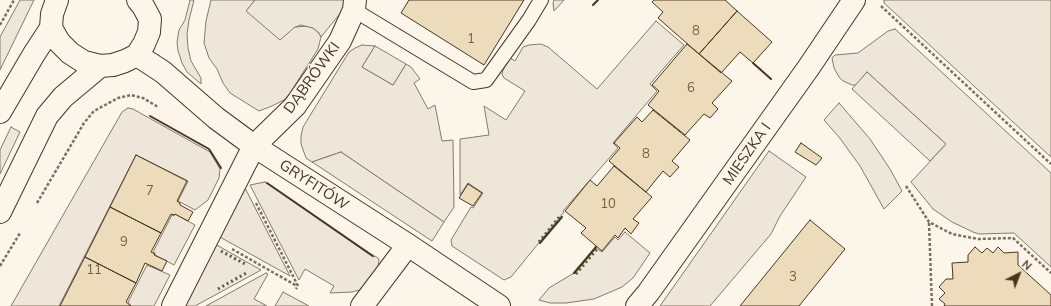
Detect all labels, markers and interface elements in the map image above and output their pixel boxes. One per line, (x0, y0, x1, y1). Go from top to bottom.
house number: 8 (692, 23, 700, 39)
house number: 1 (467, 31, 475, 47)
street label: DĄBRÓWKI (280, 39, 344, 117)
house number: 6 (687, 80, 695, 96)
street label: MIESZKA I (719, 120, 775, 188)
house number: 8 (642, 146, 650, 162)
street label: GRYFITÓW (276, 156, 352, 214)
house number: 7 (146, 183, 154, 199)
house number: 10 (600, 196, 616, 212)
house number: 9 (120, 234, 128, 250)
north arrow (999, 254, 1039, 294)
text: N (1019, 257, 1035, 273)
house number: 11 (86, 262, 102, 278)
house number: 3 (789, 269, 797, 285)

